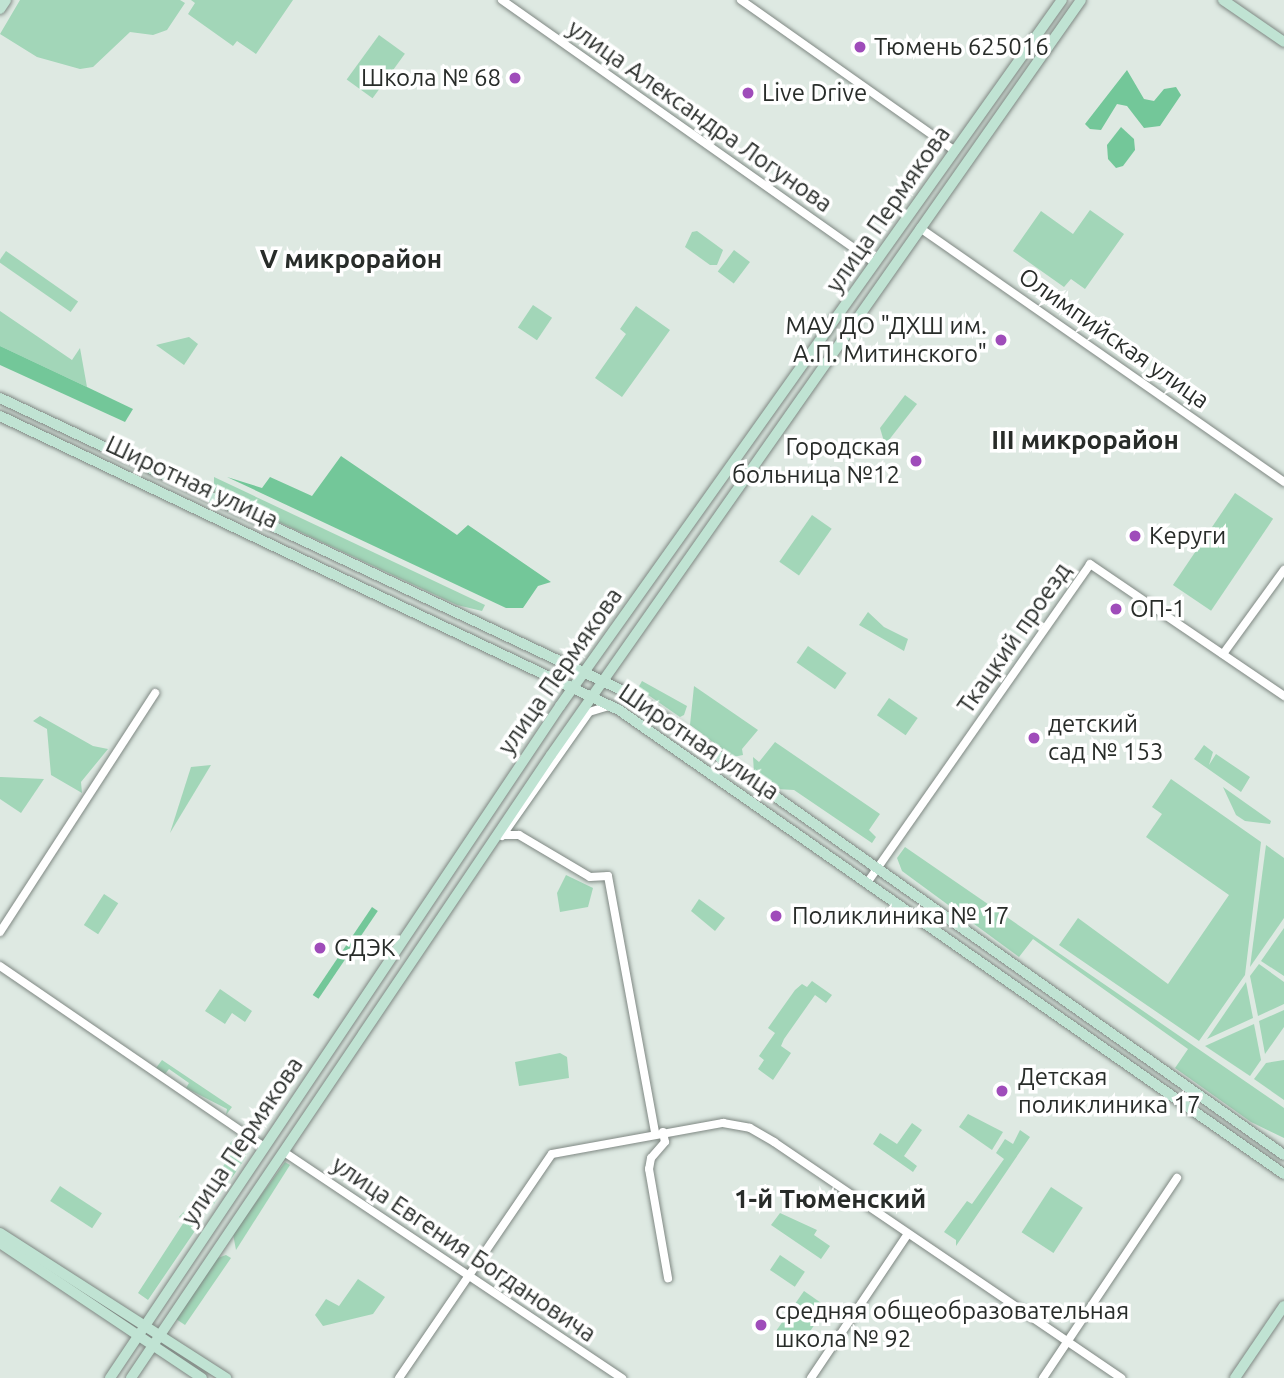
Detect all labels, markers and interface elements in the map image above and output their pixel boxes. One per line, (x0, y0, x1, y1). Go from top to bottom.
street label: улица Александра Логунова (562, 14, 838, 218)
place label: Тюмень 625016 (874, 33, 1049, 61)
marker: Тюмень 625016 (852, 39, 868, 55)
place label: Школа № 68 (361, 64, 501, 92)
marker: Школа № 68 (507, 70, 523, 86)
place label: Live Drive (762, 79, 867, 107)
marker: Live Drive (740, 85, 756, 101)
street label: улица Пермякова (820, 120, 956, 298)
district label: V микрорайон (260, 243, 442, 275)
street label: Олимпийская улица (1013, 261, 1215, 415)
place label: МАУ ДО "ДХШ им. А.П. Митинского" (786, 312, 987, 368)
marker: МАУ ДО "ДХШ им. А.П. Митинского" (993, 332, 1009, 348)
district label: III микрорайон (991, 424, 1179, 456)
street label: Широтная улица (101, 429, 283, 535)
place label: Городская больница №12 (732, 433, 900, 489)
marker: Городская больница №12 (906, 451, 926, 471)
place label: Керуги (1149, 522, 1226, 550)
marker: Керуги (1127, 528, 1143, 544)
street label: Ткацкий проезд (951, 557, 1077, 719)
street label: улица Пермякова (492, 582, 628, 760)
place label: ОП-1 (1130, 595, 1186, 623)
marker: ОП-1 (1108, 601, 1124, 617)
street label: Широтная улица (614, 678, 784, 806)
place label: детский сад № 153 (1048, 710, 1164, 766)
marker: детский сад № 153 (1026, 730, 1042, 746)
place label: Поликлиника № 17 (792, 902, 1009, 930)
marker: Поликлиника № 17 (766, 906, 786, 926)
place label: СДЭК (334, 934, 395, 962)
marker: СДЭК (312, 940, 328, 956)
street label: улица Пермякова (175, 1051, 309, 1231)
place label: Детская поликлиника 17 (1018, 1063, 1201, 1119)
marker: Детская поликлиника 17 (992, 1081, 1012, 1101)
street label: улица Евгения Богдановича (327, 1150, 601, 1348)
district label: 1-й Тюменский (734, 1183, 926, 1215)
place label: средняя общеобразовательная школа № 92 (775, 1297, 1129, 1353)
marker: средняя общеобразовательная школа № 92 (753, 1317, 769, 1333)

